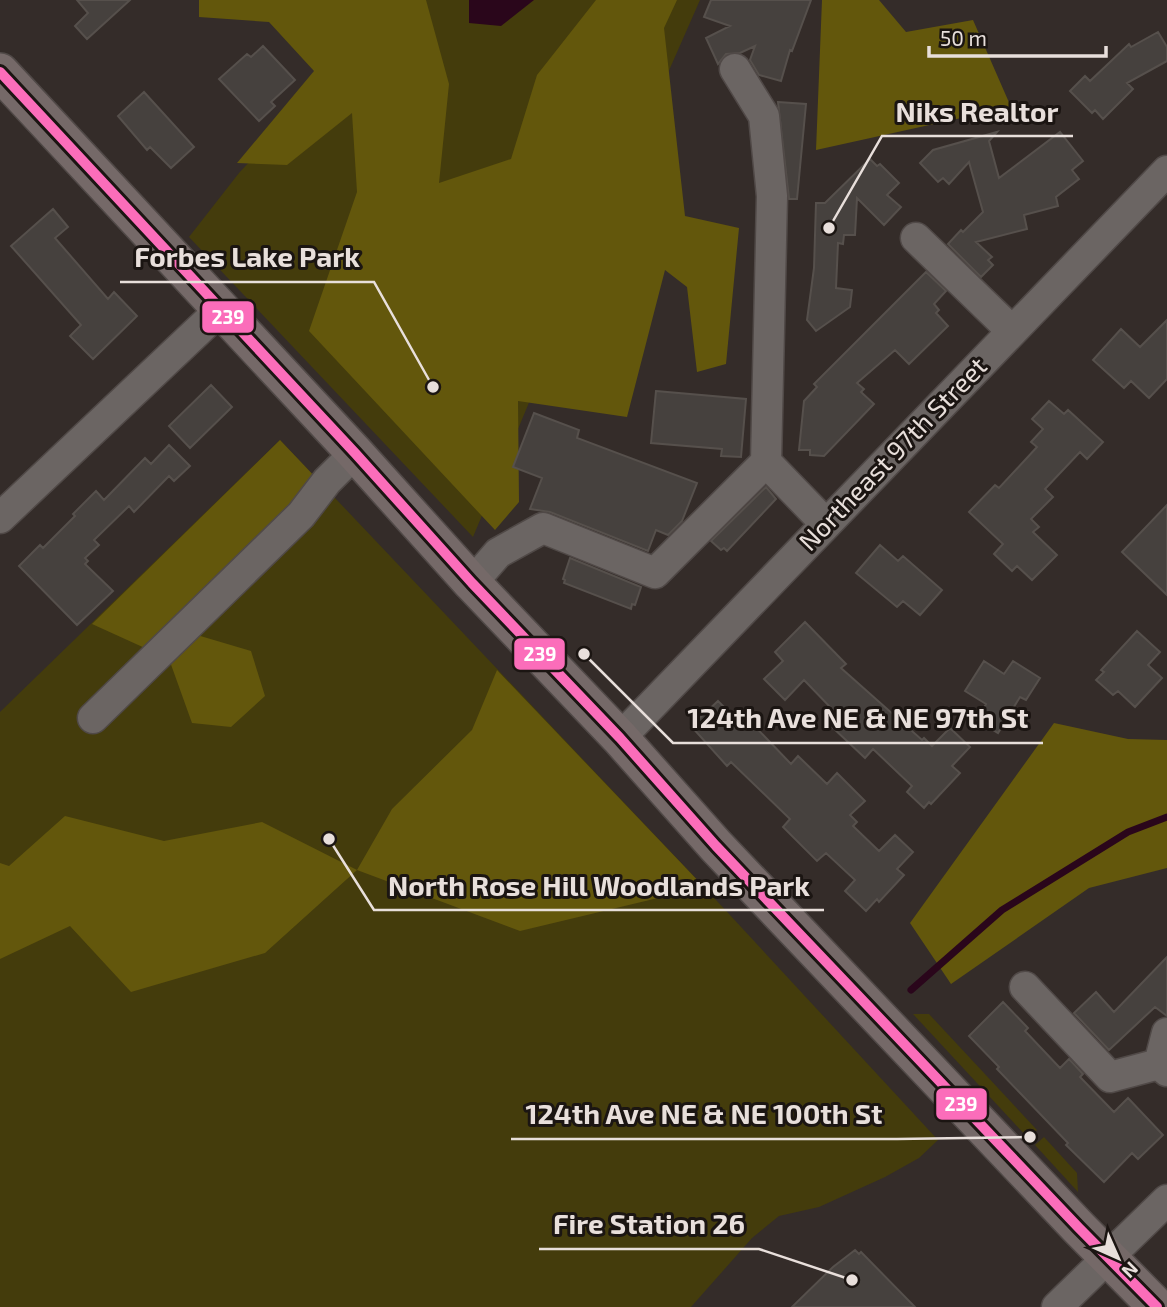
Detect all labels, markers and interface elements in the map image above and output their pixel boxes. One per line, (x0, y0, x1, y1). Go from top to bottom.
scale bar (929, 14, 1106, 58)
text: 50 m (940, 25, 987, 50)
callout: Niks Realtor (882, 87, 1073, 136)
text: Niks Realtor (895, 94, 1059, 128)
callout: Forbes Lake Park (120, 233, 374, 282)
text: Forbes Lake Park (134, 239, 360, 273)
line badge: 239 (201, 300, 255, 334)
text: 239 (211, 305, 245, 328)
street label: Northeast 97th Street (792, 350, 992, 556)
line badge: 239 (513, 637, 566, 671)
text: 239 (523, 642, 557, 665)
callout: 124th Ave NE & NE 97th St (673, 694, 1043, 743)
text: 124th Ave NE & NE 97th St (688, 700, 1028, 734)
callout: North Rose Hill Woodlands Park (374, 861, 824, 910)
text: North Rose Hill Woodlands Park (388, 868, 810, 902)
line badge: 239 (935, 1087, 988, 1121)
callout: 124th Ave NE & NE 100th St (511, 1090, 897, 1139)
text: 239 (944, 1092, 978, 1115)
text: 124th Ave NE & NE 100th St (525, 1096, 883, 1130)
callout: Fire Station 26 (539, 1200, 759, 1249)
text: Fire Station 26 (553, 1206, 745, 1240)
north arrow (1083, 1223, 1153, 1293)
text: N (1117, 1257, 1143, 1283)

